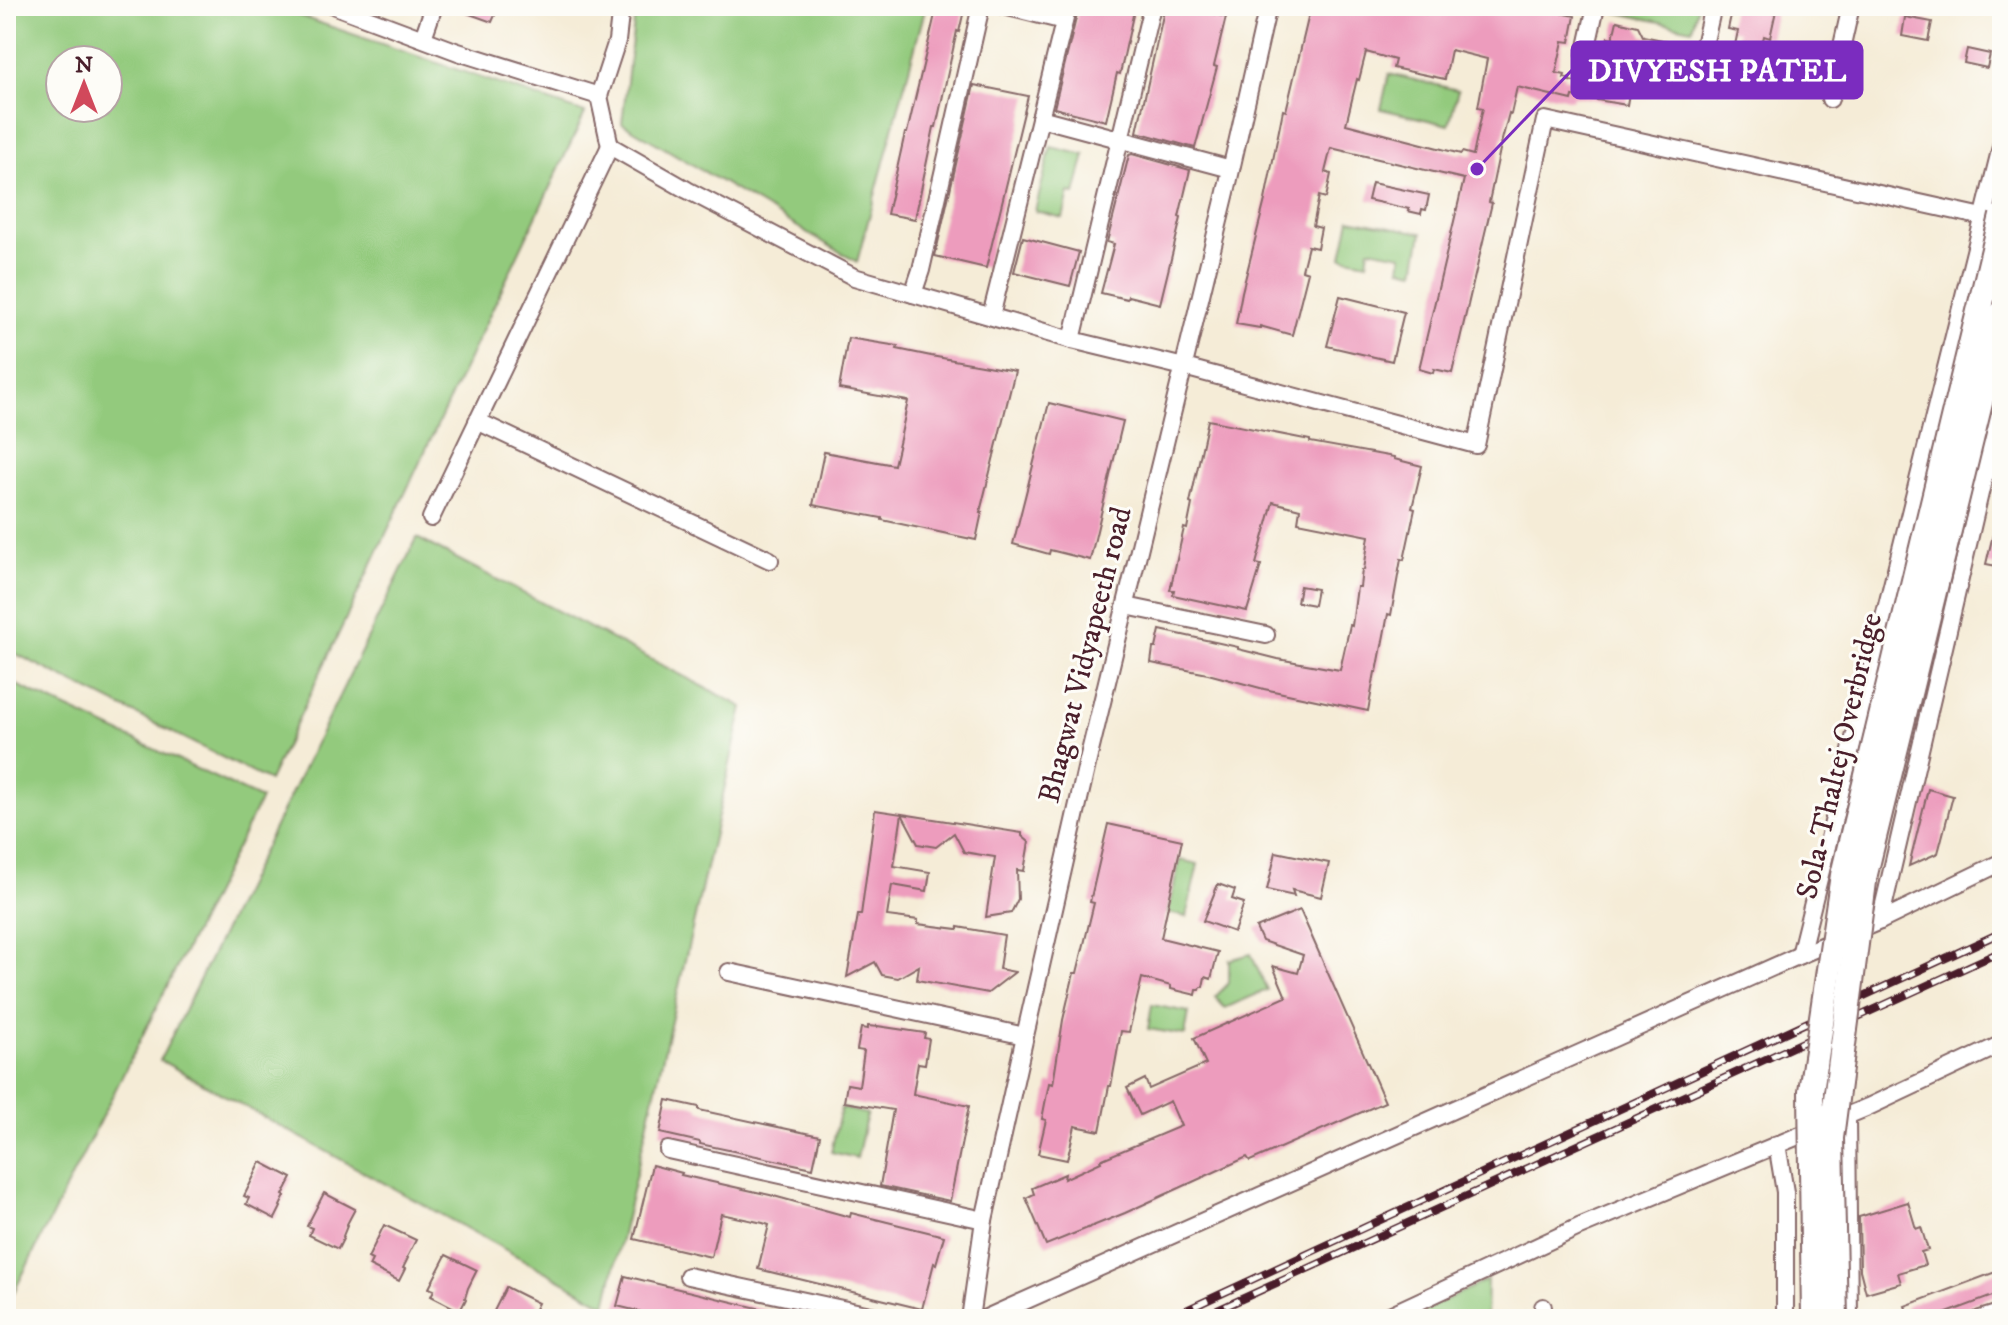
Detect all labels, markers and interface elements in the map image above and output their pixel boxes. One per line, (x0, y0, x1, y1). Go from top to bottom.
callout: DIVYESH PATEL (1572, 42, 1862, 98)
north arrow (44, 44, 124, 124)
text: N (75, 52, 93, 79)
text: DIVYESH PATEL (1588, 52, 1847, 92)
street label: Bhagwat Vidyapeeth road (1031, 503, 1141, 807)
street label: Sola-Thaltej Overbridge (1789, 609, 1891, 903)

